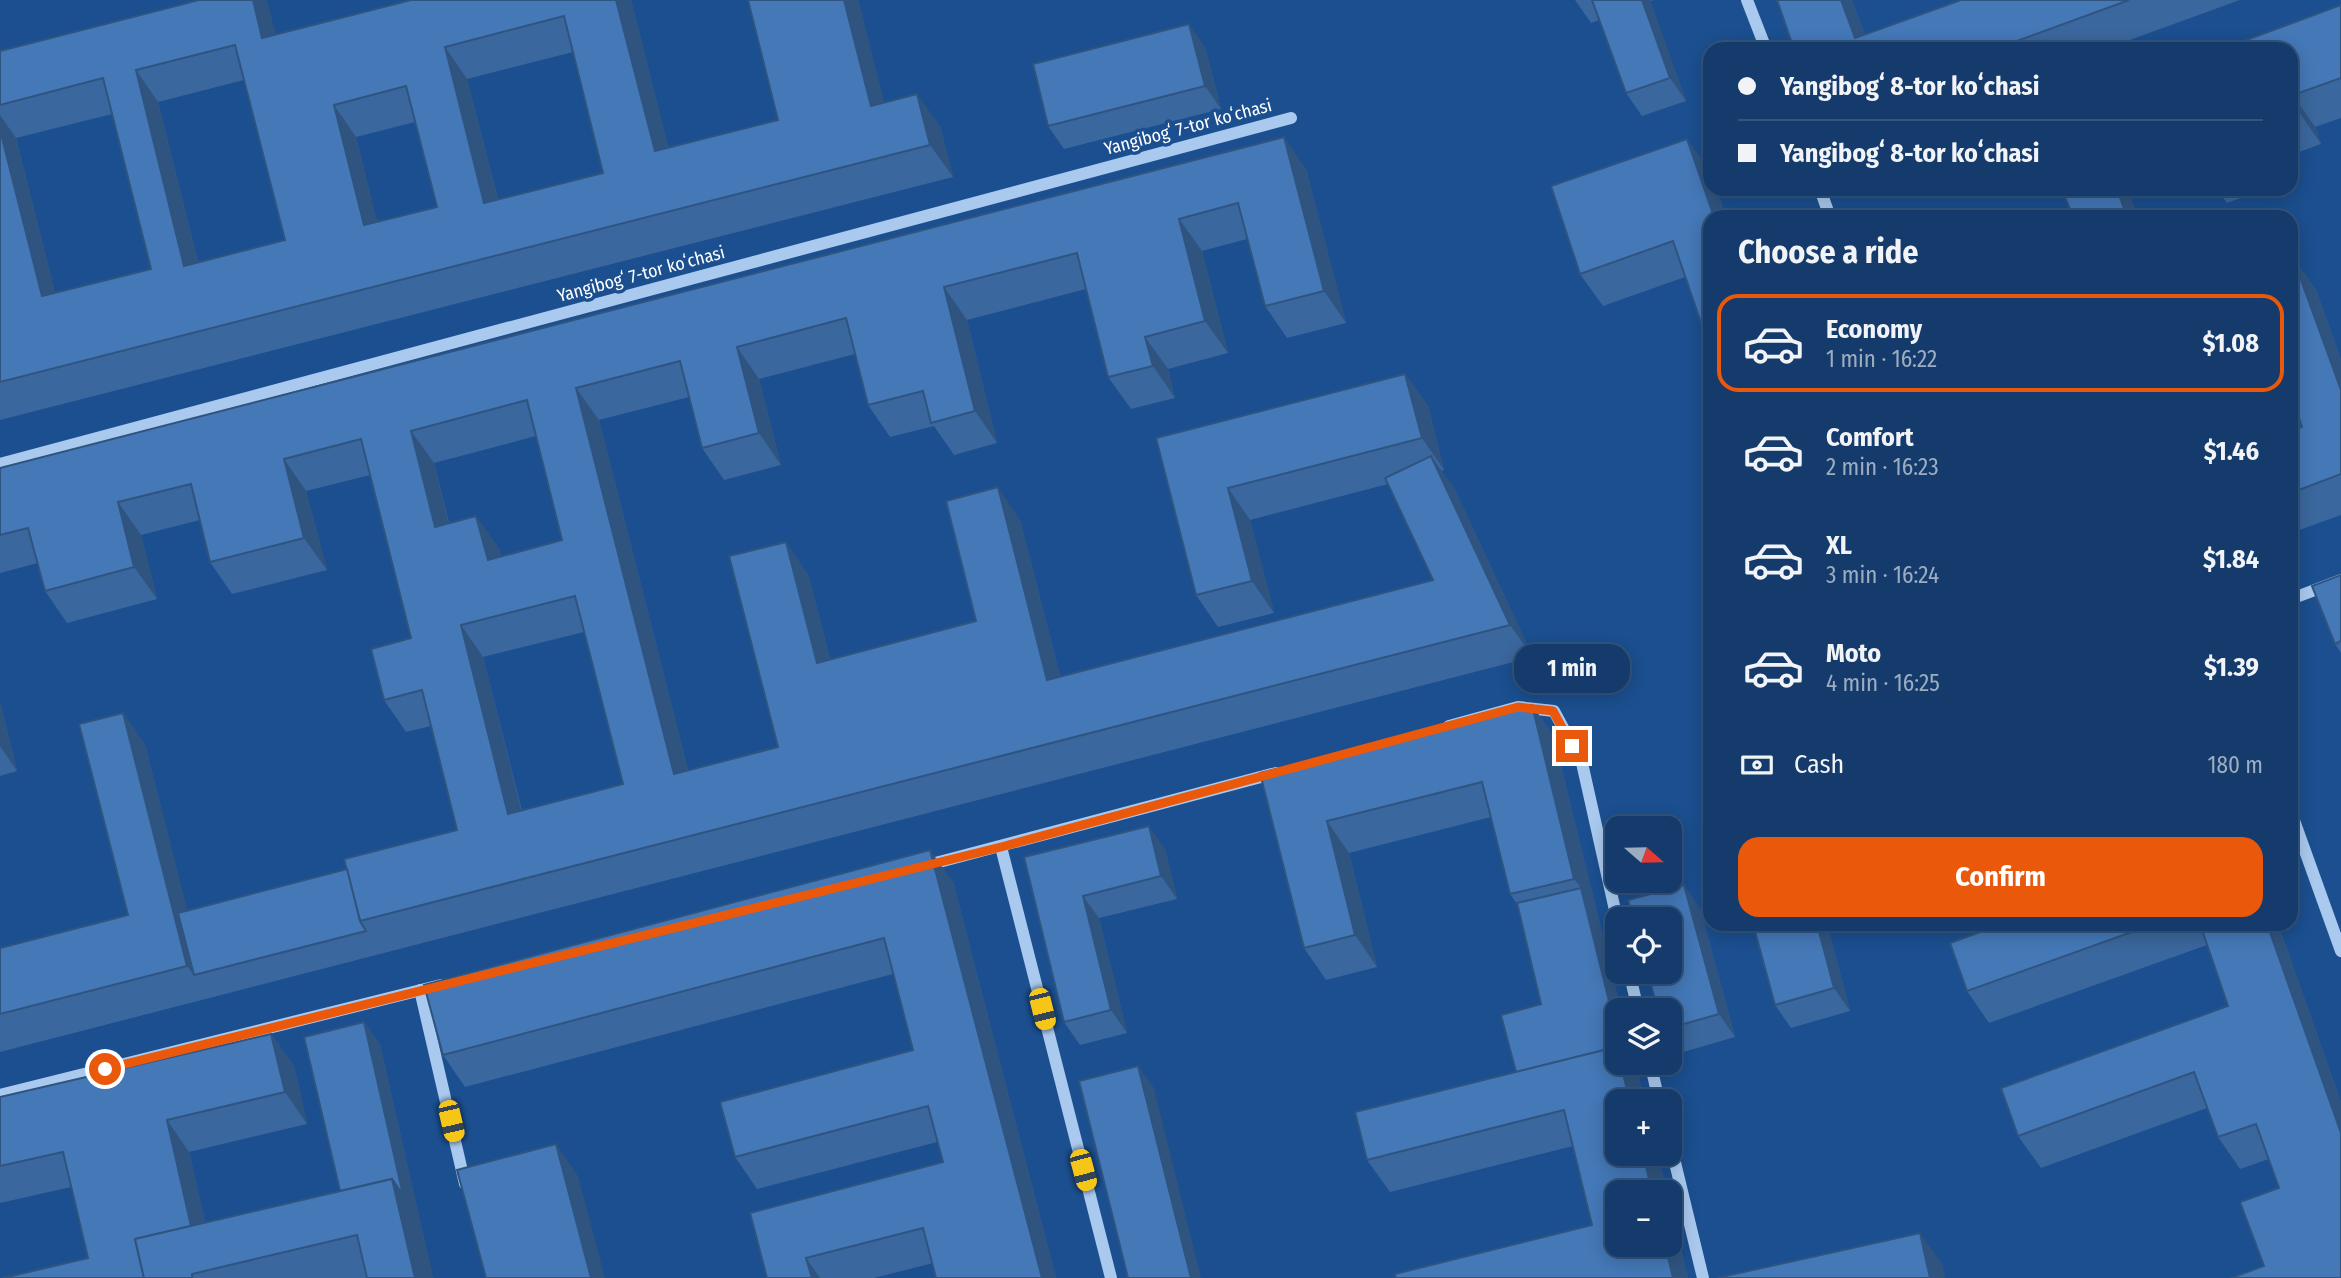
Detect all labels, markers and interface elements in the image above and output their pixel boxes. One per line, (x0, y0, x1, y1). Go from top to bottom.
text: Yangibogʻ 8-tor koʻchasi (1780, 71, 2039, 102)
street label: Yangibogʻ 7-tor koʻchasi (1102, 94, 1274, 160)
text: Yangibogʻ 8-tor koʻchasi (1780, 138, 2039, 169)
text: Choose a ride (1738, 233, 1919, 271)
street label: Yangibogʻ 7-tor koʻchasi (555, 241, 727, 307)
icon: car (1742, 312, 1805, 375)
text: Economy (1826, 314, 1922, 345)
text: $1.08 (2202, 328, 2259, 359)
text: 1 min · 16:22 (1826, 345, 1937, 373)
icon: car (1742, 420, 1805, 483)
text: Comfort (1826, 422, 1914, 453)
text: $1.46 (2204, 436, 2259, 467)
text: 2 min · 16:23 (1826, 453, 1939, 481)
icon: car (1742, 528, 1805, 591)
text: XL (1826, 530, 1852, 561)
text: $1.84 (2203, 544, 2259, 575)
text: 3 min · 16:24 (1826, 561, 1939, 589)
icon: car (1742, 636, 1805, 699)
text: Moto (1826, 638, 1881, 669)
callout: 1 min (1514, 644, 1630, 694)
text: $1.39 (2204, 652, 2259, 683)
text: 1 min (1547, 654, 1597, 682)
text: 4 min · 16:25 (1826, 669, 1940, 697)
route end (1556, 730, 1588, 762)
icon: cash (1738, 746, 1776, 784)
text: Cash (1794, 749, 1844, 780)
text: 180 m (2207, 751, 2263, 779)
north arrow (1605, 816, 1682, 892)
map controls (1605, 816, 1682, 1257)
button: Confirm (1738, 837, 2263, 917)
button: locate (1605, 907, 1682, 984)
car (1027, 986, 1058, 1032)
button: layers (1605, 998, 1682, 1075)
route start (89, 1053, 121, 1085)
button: + (1605, 1089, 1682, 1166)
car (437, 1098, 466, 1144)
car (1068, 1147, 1099, 1193)
button: − (1605, 1180, 1682, 1257)

